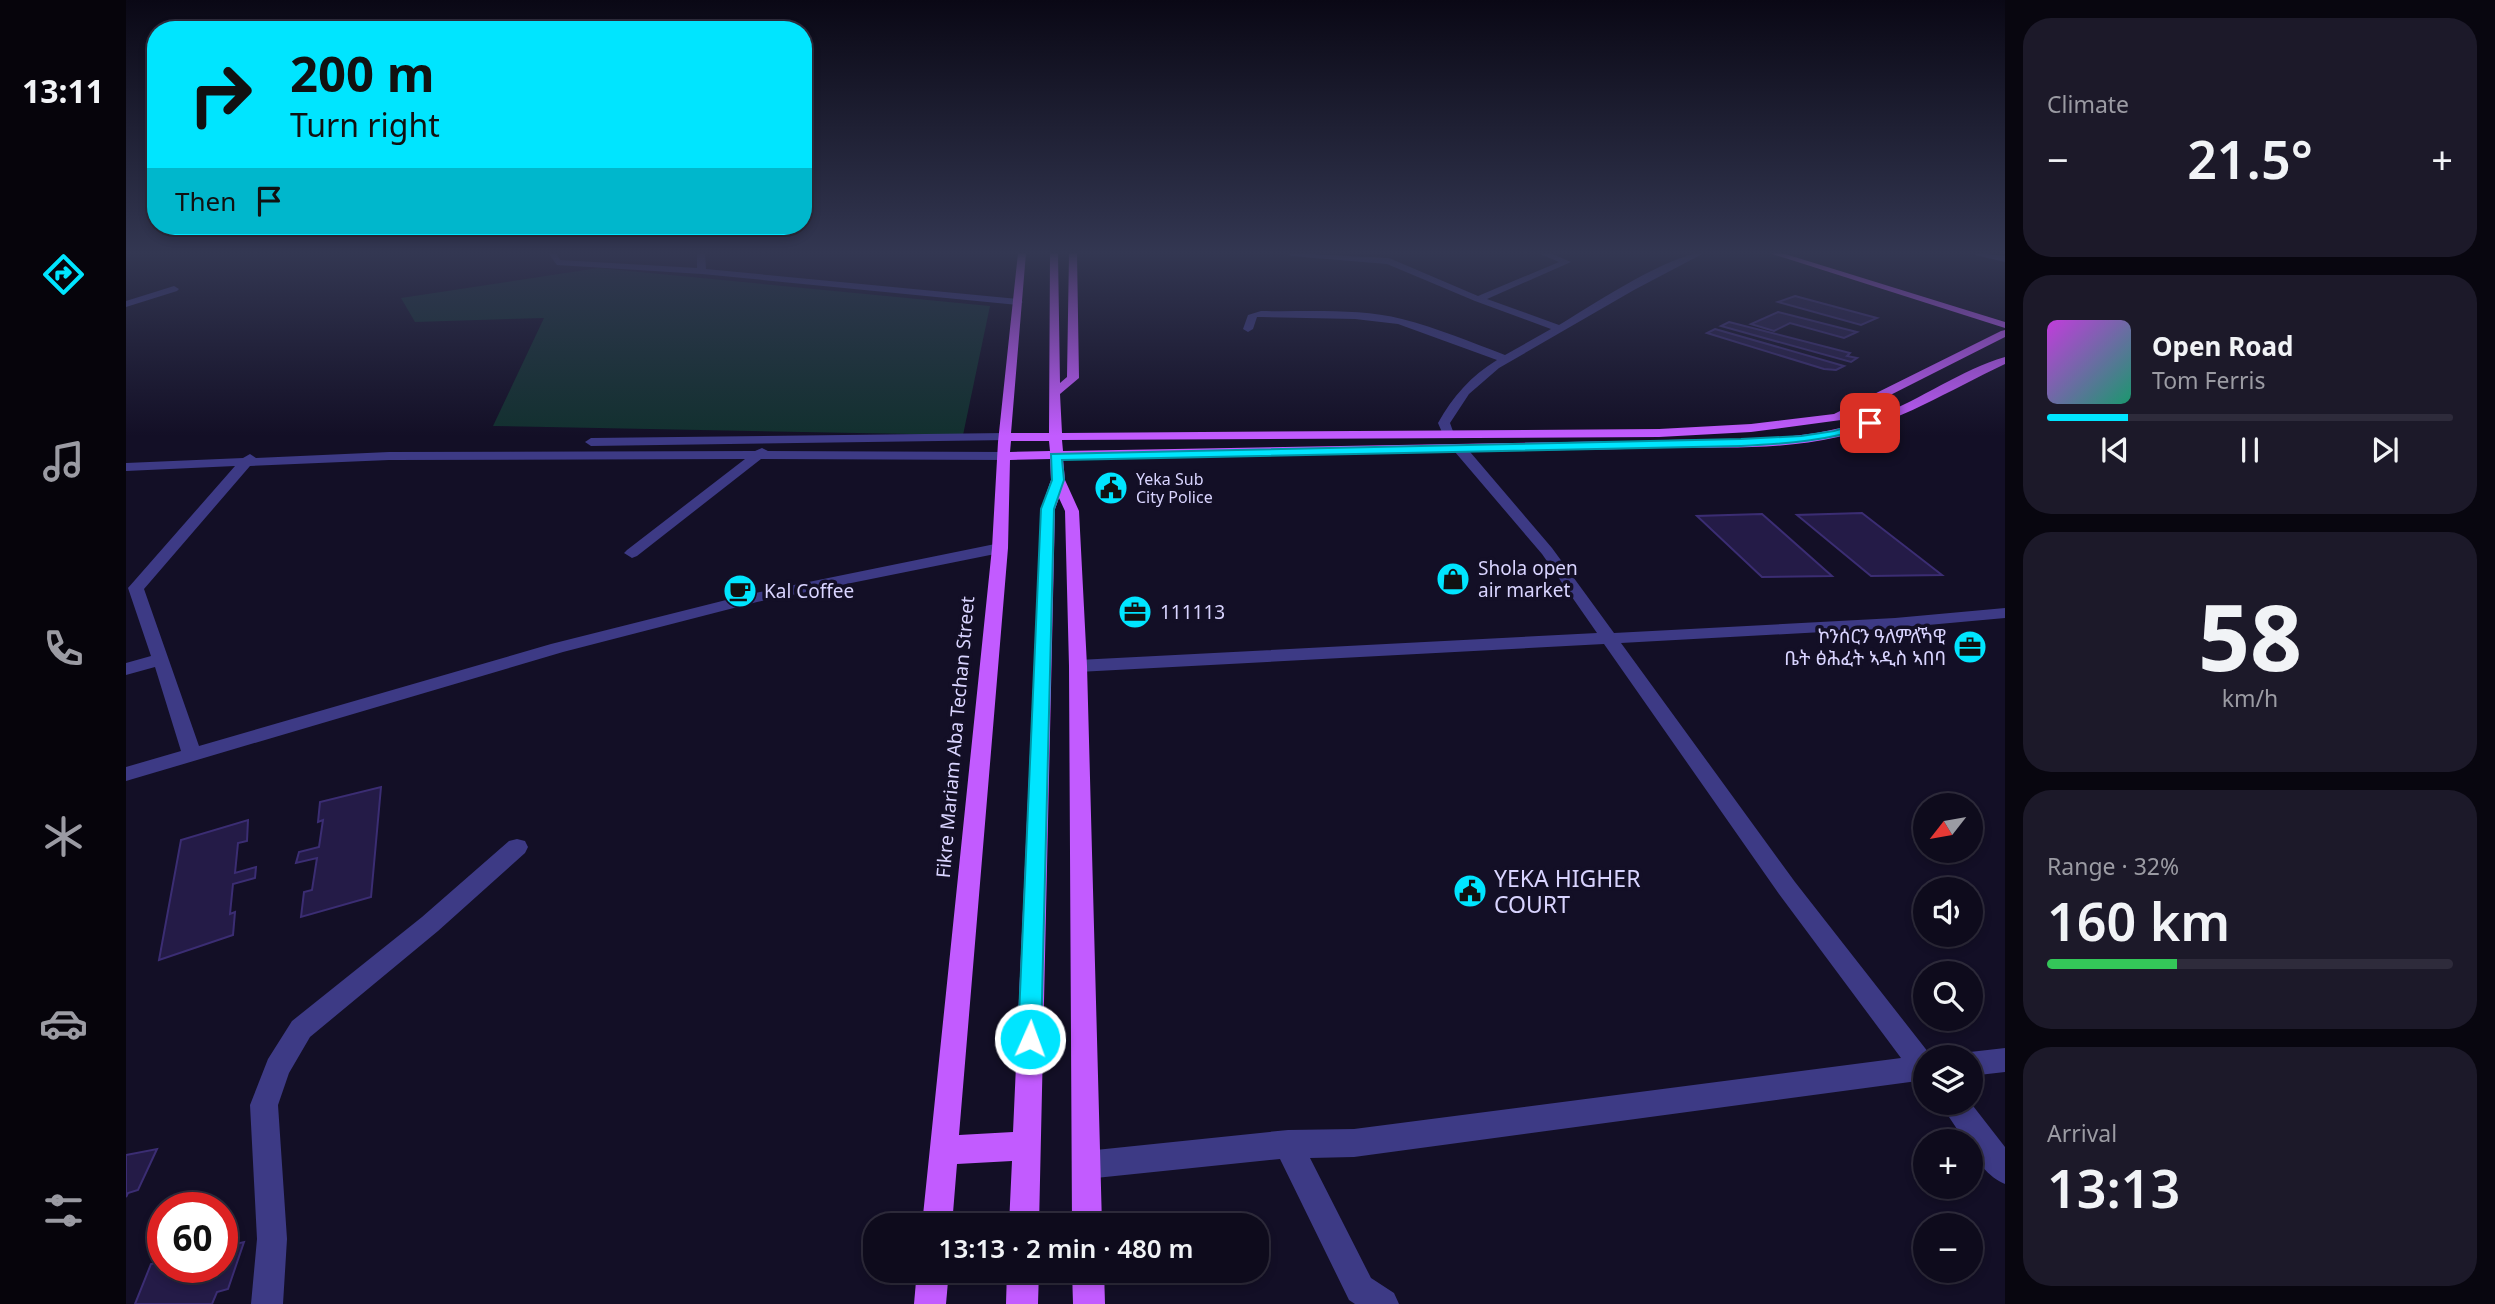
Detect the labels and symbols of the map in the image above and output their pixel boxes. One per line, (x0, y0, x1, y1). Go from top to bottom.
pin (1840, 393, 1900, 453)
place label: Yeka Sub City Police (1136, 468, 1213, 508)
public building icon: Yeka Sub City Police (1092, 469, 1130, 507)
place label: Shola open air market (1478, 555, 1578, 603)
shop icon: Shola open air market (1434, 560, 1472, 598)
cafe icon: Kal Coffee (721, 572, 759, 610)
place label: Kal Coffee (764, 578, 854, 604)
office icon: 111113 (1116, 593, 1154, 631)
street label: Fikre Mariam Aba Techan Street (930, 595, 980, 879)
place label: 111113 (1160, 599, 1225, 625)
place label: ኮንሰርን ዓለምለኻዊ ቤት ፅሕፈት ኣዲስ ኣበባ (1784, 623, 1946, 671)
office icon: ኮንሰርን ዓለምለኻዊ ቤት ፅሕፈት ኣዲስ ኣበባ (1951, 628, 1989, 666)
north arrow (1913, 793, 1983, 863)
place label: YEKA HIGHER COURT (1494, 862, 1640, 920)
public building icon: YEKA HIGHER COURT (1451, 872, 1489, 910)
position arrow (993, 1002, 1067, 1076)
speed limit sign: 60 (147, 1192, 238, 1283)

